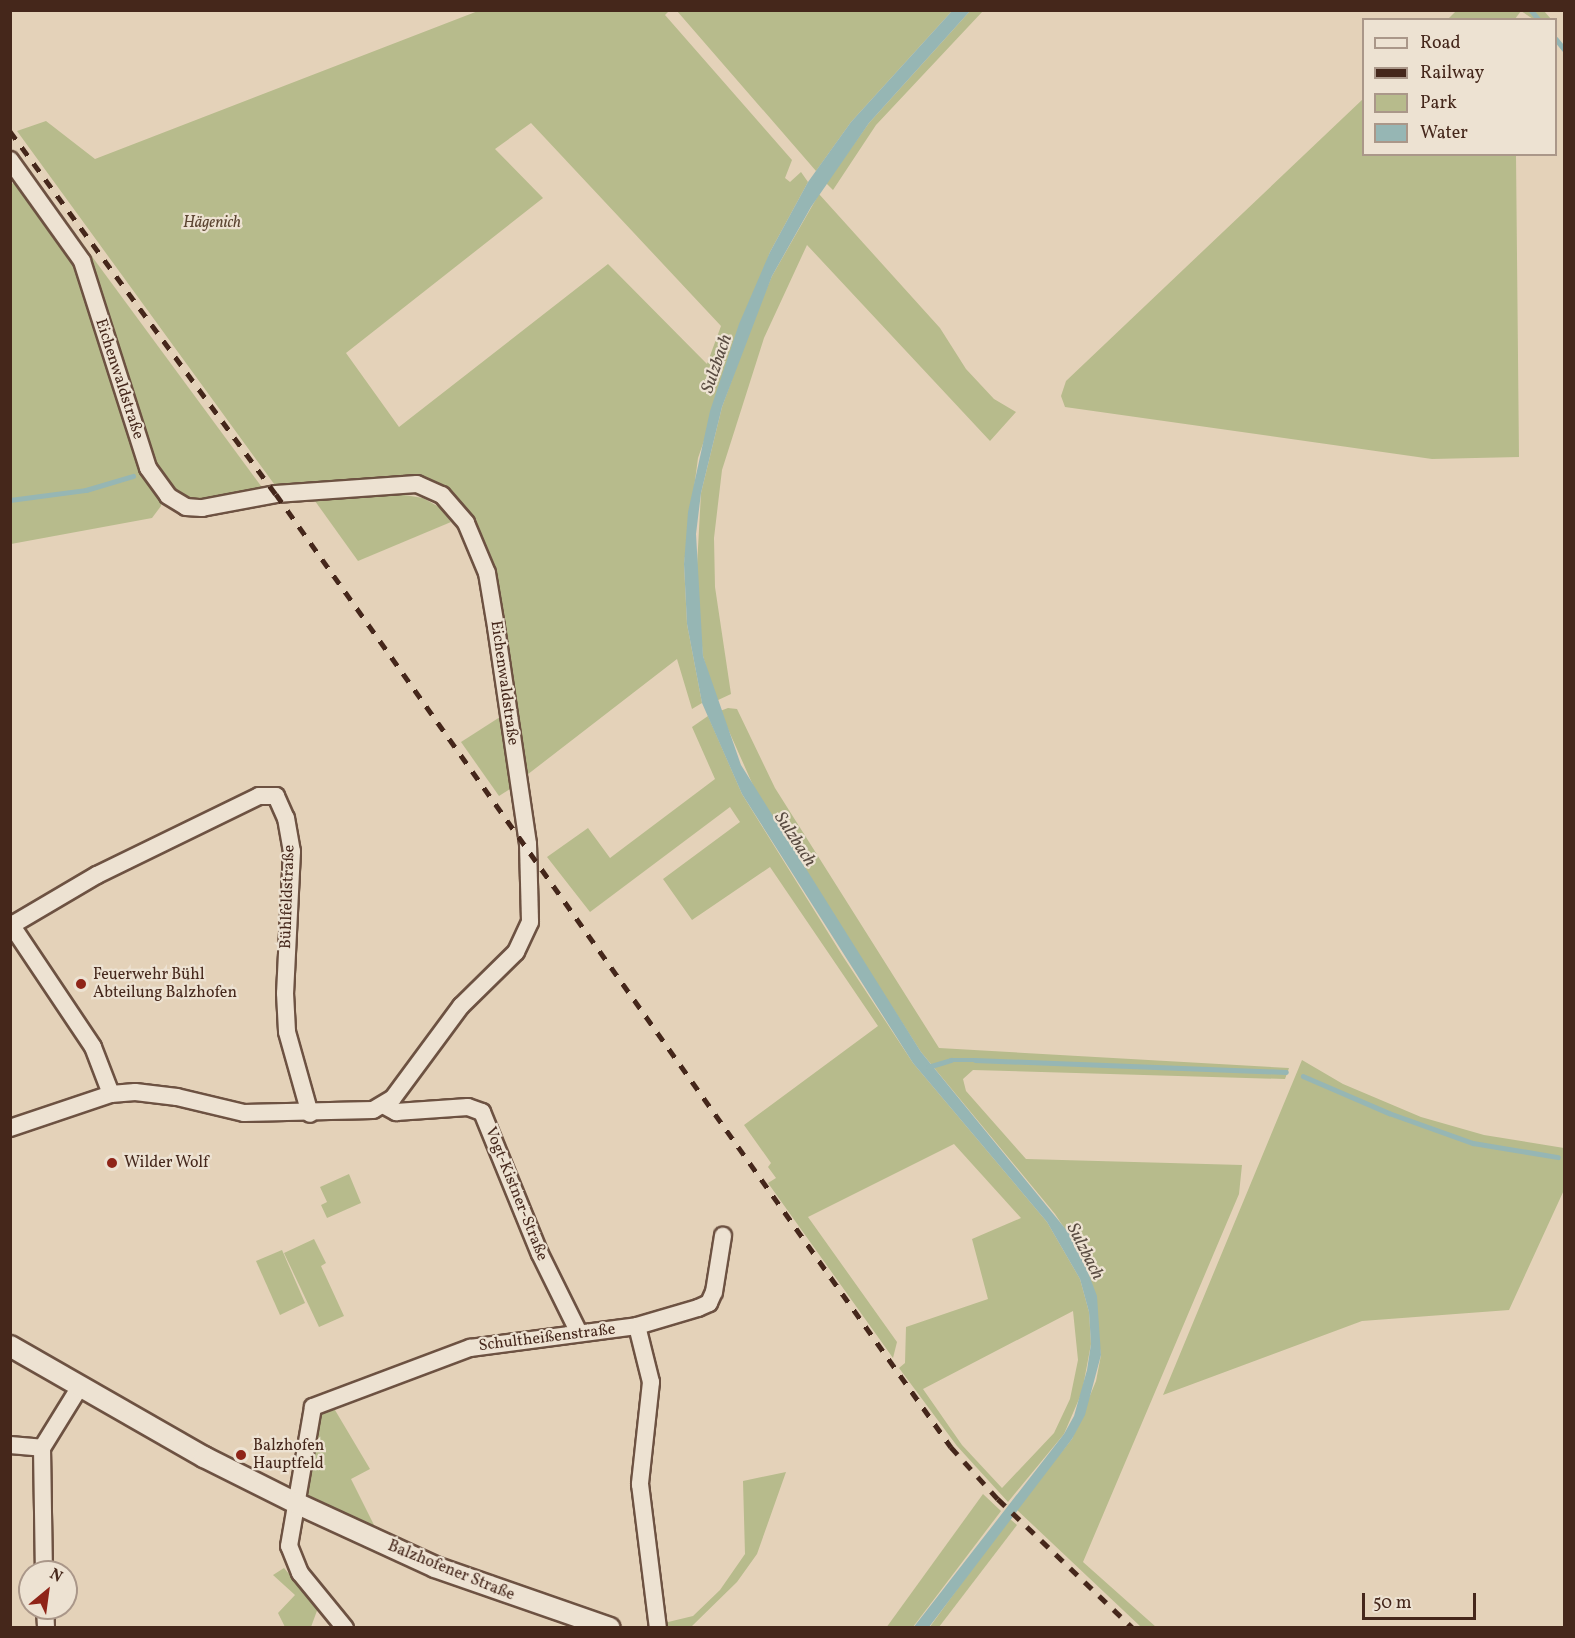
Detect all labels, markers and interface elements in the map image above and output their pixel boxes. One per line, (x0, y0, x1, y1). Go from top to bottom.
legend (1362, 18, 1557, 156)
text: Road (1420, 31, 1461, 56)
text: Railway (1420, 61, 1484, 86)
text: Park (1420, 91, 1457, 116)
text: Water (1420, 121, 1468, 146)
park label: Hägenich (183, 213, 241, 233)
street label: Eichenwaldstraße (90, 316, 148, 442)
water label: Sulzbach (698, 332, 738, 396)
street label: Eichenwaldstraße (486, 619, 522, 747)
water label: Sulzbach (768, 809, 820, 871)
street label: Bühlfeldstraße (277, 844, 299, 950)
place label: Feuerwehr Bühl Abteilung Balzhofen (93, 965, 237, 1003)
marker: Feuerwehr Bühl Abteilung Balzhofen (74, 977, 88, 991)
street label: Vogt-Kistner-Straße (480, 1124, 552, 1264)
place label: Wilder Wolf (124, 1153, 209, 1173)
marker: Wilder Wolf (105, 1156, 119, 1170)
water label: Sulzbach (1061, 1220, 1107, 1284)
street label: Schultheißenstraße (478, 1320, 616, 1356)
place label: Balzhofen Hauptfeld (253, 1436, 324, 1474)
marker: Balzhofen Hauptfeld (234, 1448, 248, 1462)
street label: Balzhofener Straße (385, 1537, 517, 1605)
north arrow (18, 1560, 78, 1620)
text: N (45, 1564, 66, 1588)
scale bar (1365, 1581, 1479, 1619)
text: 50 m (1373, 1591, 1412, 1616)

